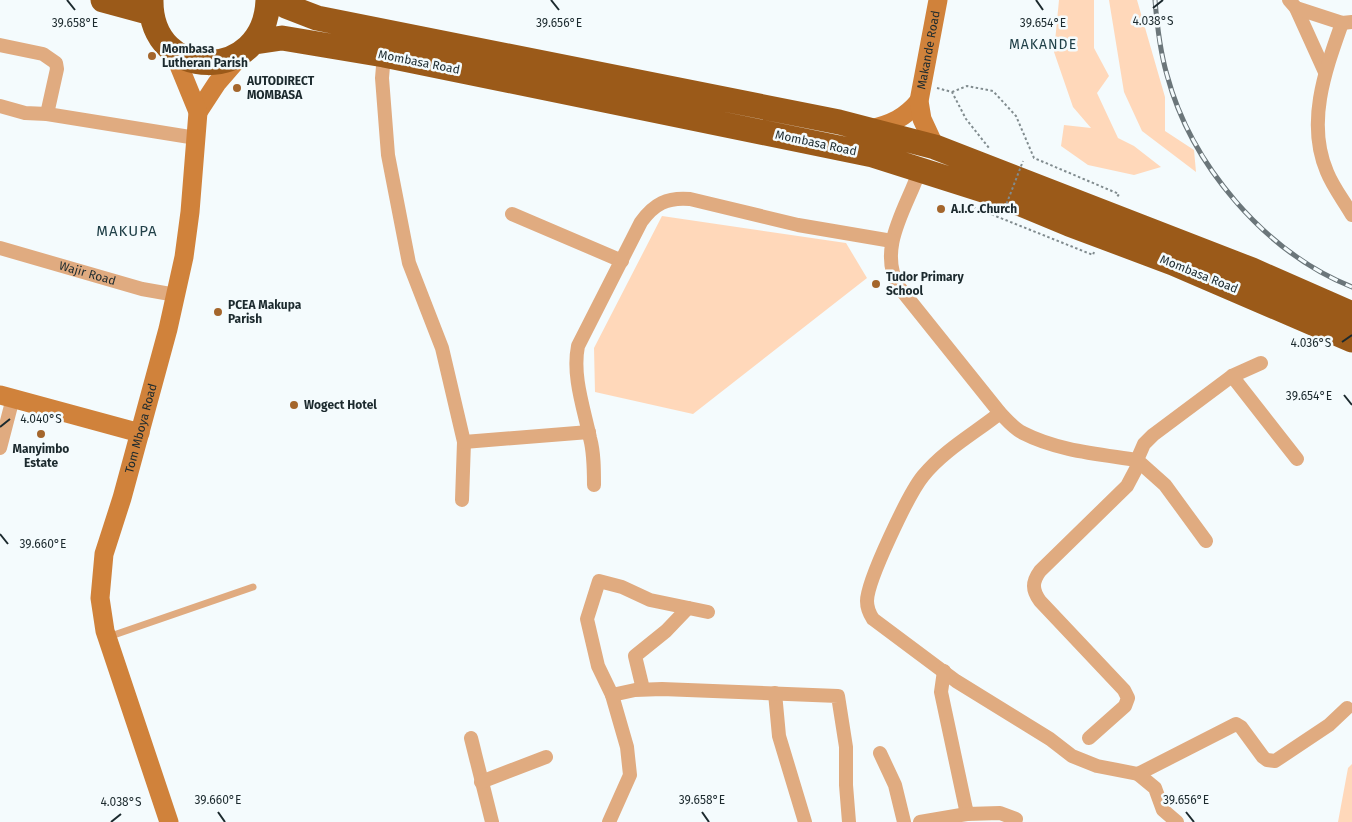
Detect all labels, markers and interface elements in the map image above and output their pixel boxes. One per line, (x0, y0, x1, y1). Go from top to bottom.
street label: Makande Road (914, 9, 943, 91)
text: 4.038°S (1132, 14, 1174, 28)
text: 39.658°E (52, 16, 98, 30)
text: 39.656°E (536, 16, 582, 30)
text: 39.654°E (1020, 16, 1066, 30)
district label: MAKANDE (1009, 36, 1077, 53)
place label: Mombasa Lutheran Parish (162, 42, 248, 70)
street label: Mombasa Road (377, 47, 461, 77)
marker: Mombasa Lutheran Parish (146, 50, 158, 62)
place label: AUTODIRECT MOMBASA (246, 74, 315, 102)
marker: AUTODIRECT MOMBASA (231, 82, 243, 94)
street label: Mombasa Road (774, 128, 858, 158)
place label: A.I.C .Church (950, 202, 1017, 216)
marker: A.I.C .Church (935, 203, 947, 215)
district label: MAKUPA (96, 222, 158, 240)
street label: Mombasa Road (1158, 252, 1240, 296)
street label: Wajir Road (57, 258, 117, 288)
place label: Tudor Primary School (886, 270, 964, 298)
marker: Tudor Primary School (870, 278, 882, 290)
place label: PCEA Makupa Parish (228, 298, 302, 326)
marker: PCEA Makupa Parish (212, 306, 224, 318)
text: 4.036°S (1291, 336, 1332, 350)
street label: Tom Mboya Road (122, 382, 160, 475)
text: 39.654°E (1286, 389, 1332, 403)
place label: Wogect Hotel (304, 398, 377, 412)
marker: Wogect Hotel (288, 399, 300, 411)
text: 4.040°S (20, 412, 62, 426)
marker: Manyimbo Estate (35, 428, 47, 440)
place label: Manyimbo Estate (13, 442, 69, 470)
text: 39.660°E (19, 537, 67, 551)
text: 39.660°E (194, 793, 242, 807)
text: 39.658°E (679, 793, 725, 807)
text: 39.656°E (1163, 793, 1209, 807)
text: 4.038°S (100, 795, 142, 809)

